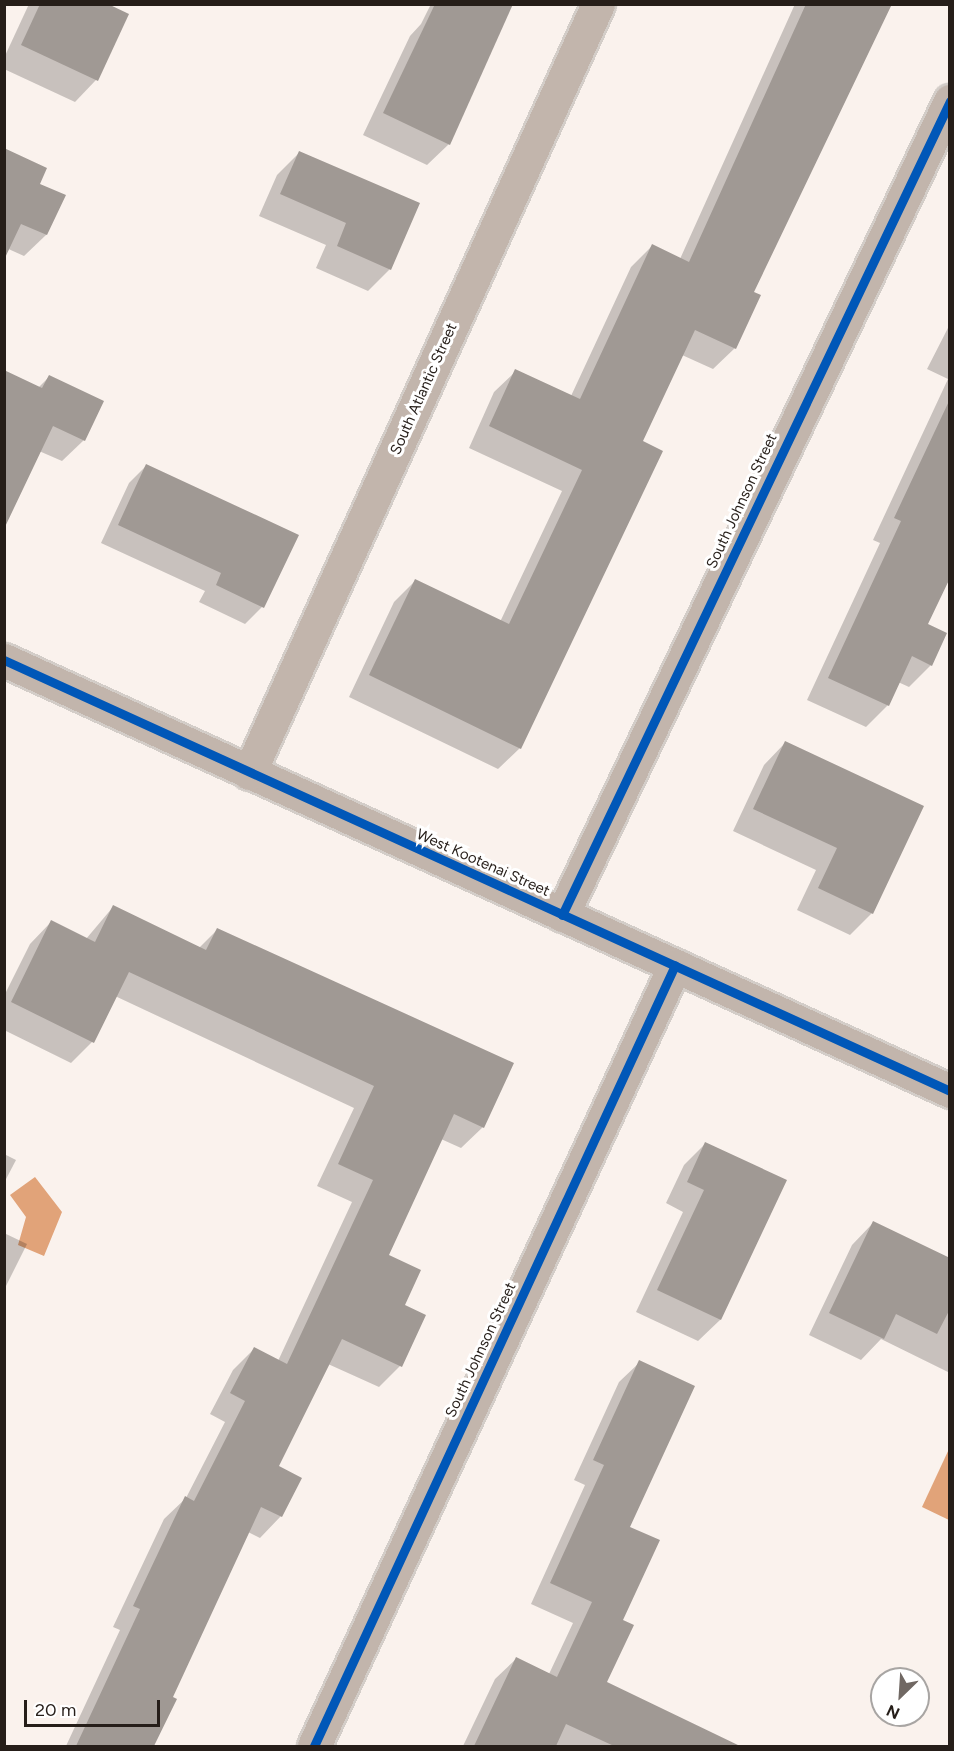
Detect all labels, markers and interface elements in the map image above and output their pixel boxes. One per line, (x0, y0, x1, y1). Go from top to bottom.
street label: South Atlantic Street (387, 320, 461, 458)
street label: South Johnson Street (703, 431, 781, 571)
street label: West Kootenai Street (414, 826, 552, 900)
street label: South Johnson Street (442, 1280, 520, 1420)
north arrow (870, 1667, 930, 1727)
scale bar (27, 1688, 164, 1726)
text: 20 m (35, 1699, 76, 1721)
text: N (883, 1701, 903, 1723)

